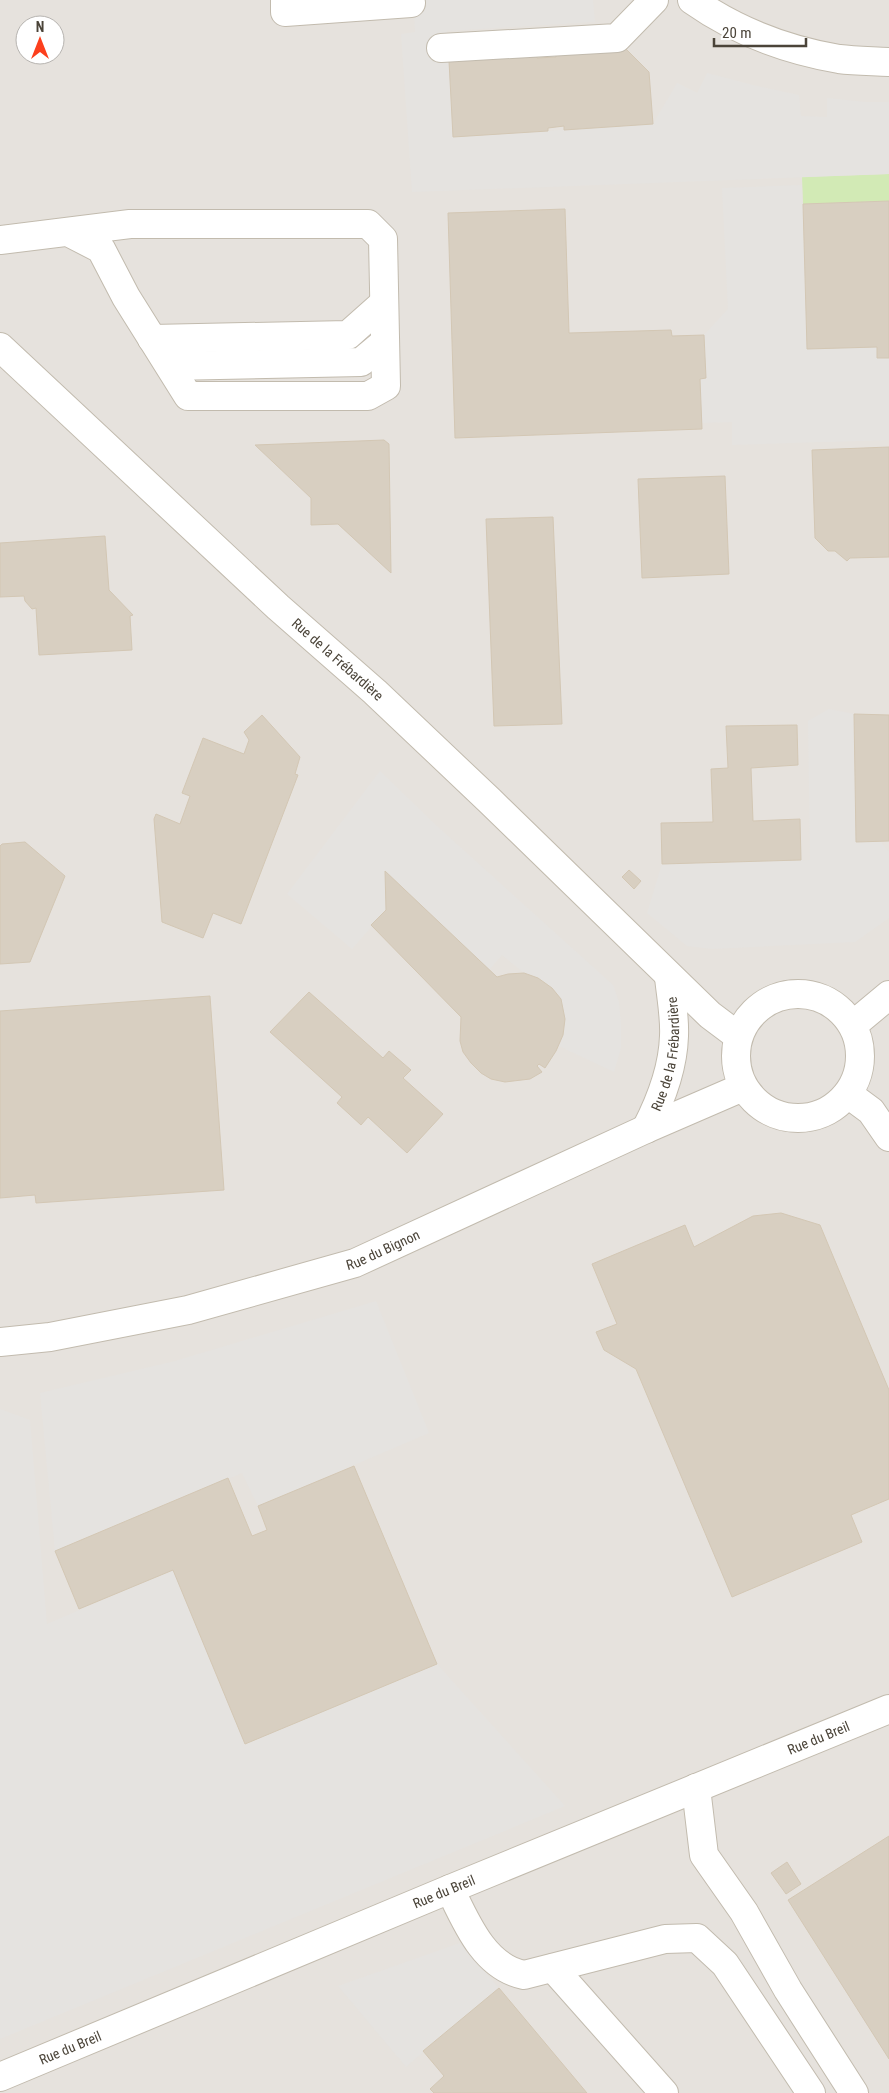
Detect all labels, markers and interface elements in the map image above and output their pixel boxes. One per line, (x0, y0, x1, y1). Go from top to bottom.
north arrow (15, 15, 65, 65)
scale bar (714, 15, 806, 47)
text: N (36, 19, 44, 35)
text: 20 m (722, 24, 752, 42)
street label: Rue de la Frébardière (289, 615, 387, 704)
street label: Rue de la Frébardière (648, 995, 682, 1113)
street label: Rue du Bignon (344, 1226, 422, 1273)
street label: Rue du Breil (785, 1718, 852, 1758)
street label: Rue du Breil (410, 1872, 477, 1912)
street label: Rue du Breil (37, 2028, 104, 2068)

